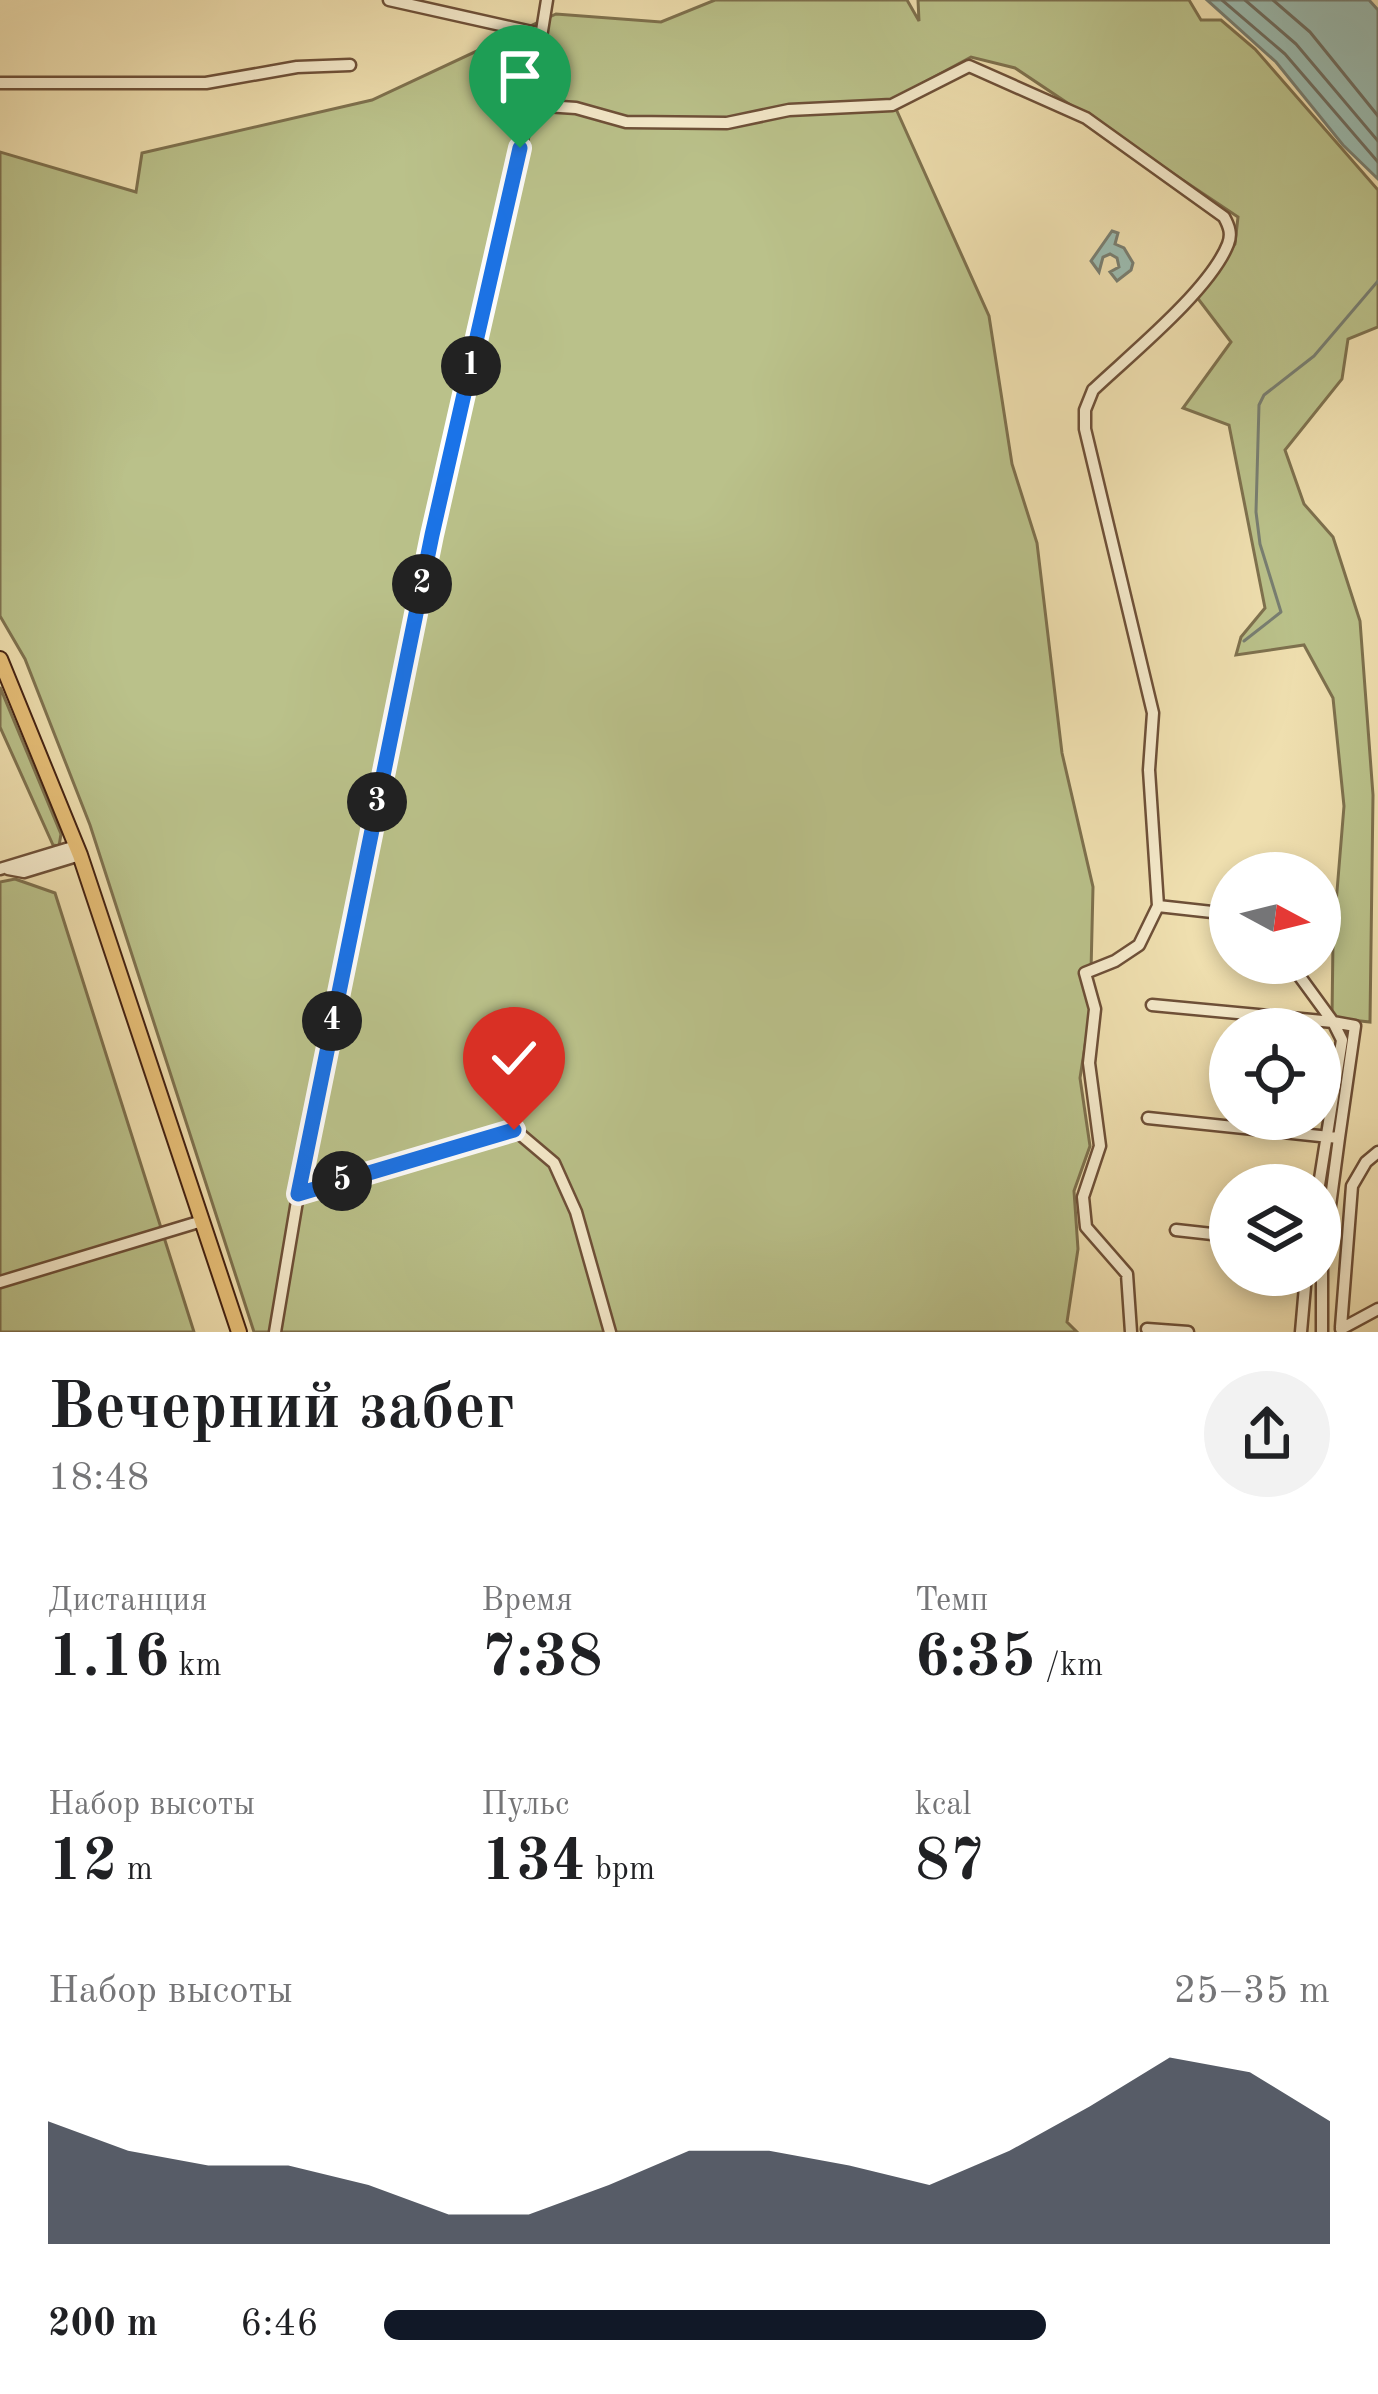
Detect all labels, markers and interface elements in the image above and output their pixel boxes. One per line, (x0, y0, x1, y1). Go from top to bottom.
pin (469, 25, 571, 148)
icon: arrive (487, 43, 553, 109)
pin: 1 (441, 336, 501, 396)
text: 1 (461, 349, 481, 382)
pin: 2 (392, 554, 452, 614)
text: 2 (412, 567, 432, 600)
pin: 3 (347, 772, 407, 832)
text: 3 (367, 785, 387, 818)
north arrow (1209, 852, 1341, 984)
map controls (1209, 852, 1341, 1296)
pin: 4 (302, 991, 362, 1051)
text: 4 (322, 1004, 342, 1037)
pin (463, 1007, 565, 1130)
button: locate (1209, 1008, 1341, 1140)
icon: check (481, 1025, 547, 1091)
pin: 5 (312, 1151, 372, 1211)
text: 5 (332, 1164, 352, 1197)
button: layers (1209, 1164, 1341, 1296)
button: share (1204, 1371, 1330, 1497)
text: Вечерний забег (48, 1377, 515, 1443)
text: 18:48 (48, 1459, 149, 1498)
text: Дистанция (48, 1585, 208, 1618)
text: Время (481, 1585, 573, 1618)
text: Темп (915, 1585, 988, 1618)
text: 1.16 (48, 1629, 169, 1689)
text: 7:38 (481, 1629, 603, 1689)
text: 6:35 (915, 1629, 1036, 1689)
text: km (169, 1650, 222, 1683)
text: /km (1036, 1650, 1103, 1683)
text: Набор высоты (48, 1789, 255, 1822)
text: Пульс (481, 1789, 569, 1822)
text: kcal (915, 1789, 971, 1822)
text: 12 (48, 1833, 118, 1893)
text: 134 (481, 1833, 586, 1893)
text: 87 (915, 1833, 984, 1893)
text: m (118, 1854, 153, 1887)
text: bpm (586, 1854, 655, 1887)
text: Набор высоты (48, 1972, 293, 2011)
text: 25–35 m (1173, 1972, 1330, 2011)
text: 200 m (48, 2305, 158, 2344)
text: 6:46 (240, 2305, 319, 2344)

